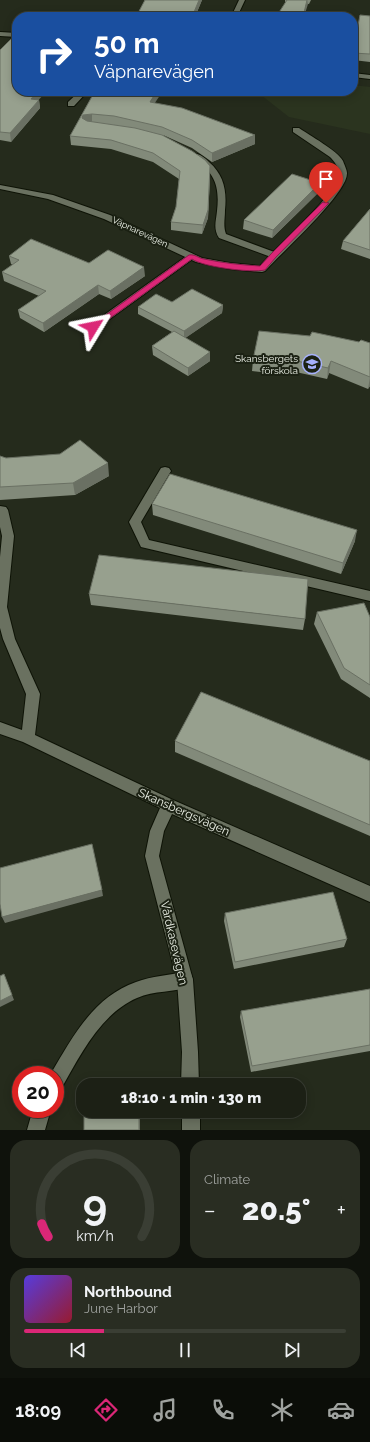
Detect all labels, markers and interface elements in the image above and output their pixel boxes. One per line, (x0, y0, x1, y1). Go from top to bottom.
text: 50 m (94, 27, 160, 60)
icon: right (28, 28, 80, 80)
text: Väpnarevägen (94, 61, 214, 82)
pin (309, 162, 343, 203)
icon: arrive (315, 168, 337, 190)
street label: Väpnarevägen (111, 215, 169, 249)
position arrow (72, 306, 114, 348)
place label: Skansbergets förskola (235, 353, 298, 376)
school or university icon: Skansbergets förskola (301, 353, 323, 375)
street label: Skansbergsvägen (136, 786, 232, 838)
street label: Vårdkasevägen (158, 900, 190, 986)
speed limit sign: 20 (12, 1066, 64, 1118)
text: 18:10 · 1 min · 130 m (121, 1089, 261, 1107)
text: Climate (204, 1172, 250, 1187)
text: 9 (83, 1181, 107, 1230)
text: 20.5° (242, 1192, 311, 1227)
text: − (204, 1197, 216, 1223)
text: + (337, 1197, 346, 1223)
text: km/h (76, 1228, 114, 1244)
text: Northbound (84, 1283, 172, 1301)
text: June Harbor (84, 1301, 158, 1316)
icon: previous (67, 1339, 89, 1361)
icon: pause (174, 1339, 196, 1361)
icon: next (281, 1339, 303, 1361)
icon: directions (92, 1396, 120, 1424)
icon: music (151, 1396, 179, 1424)
icon: phone (209, 1396, 237, 1424)
icon: climate (268, 1396, 296, 1424)
icon: car (327, 1396, 355, 1424)
text: 18:09 (15, 1400, 61, 1421)

